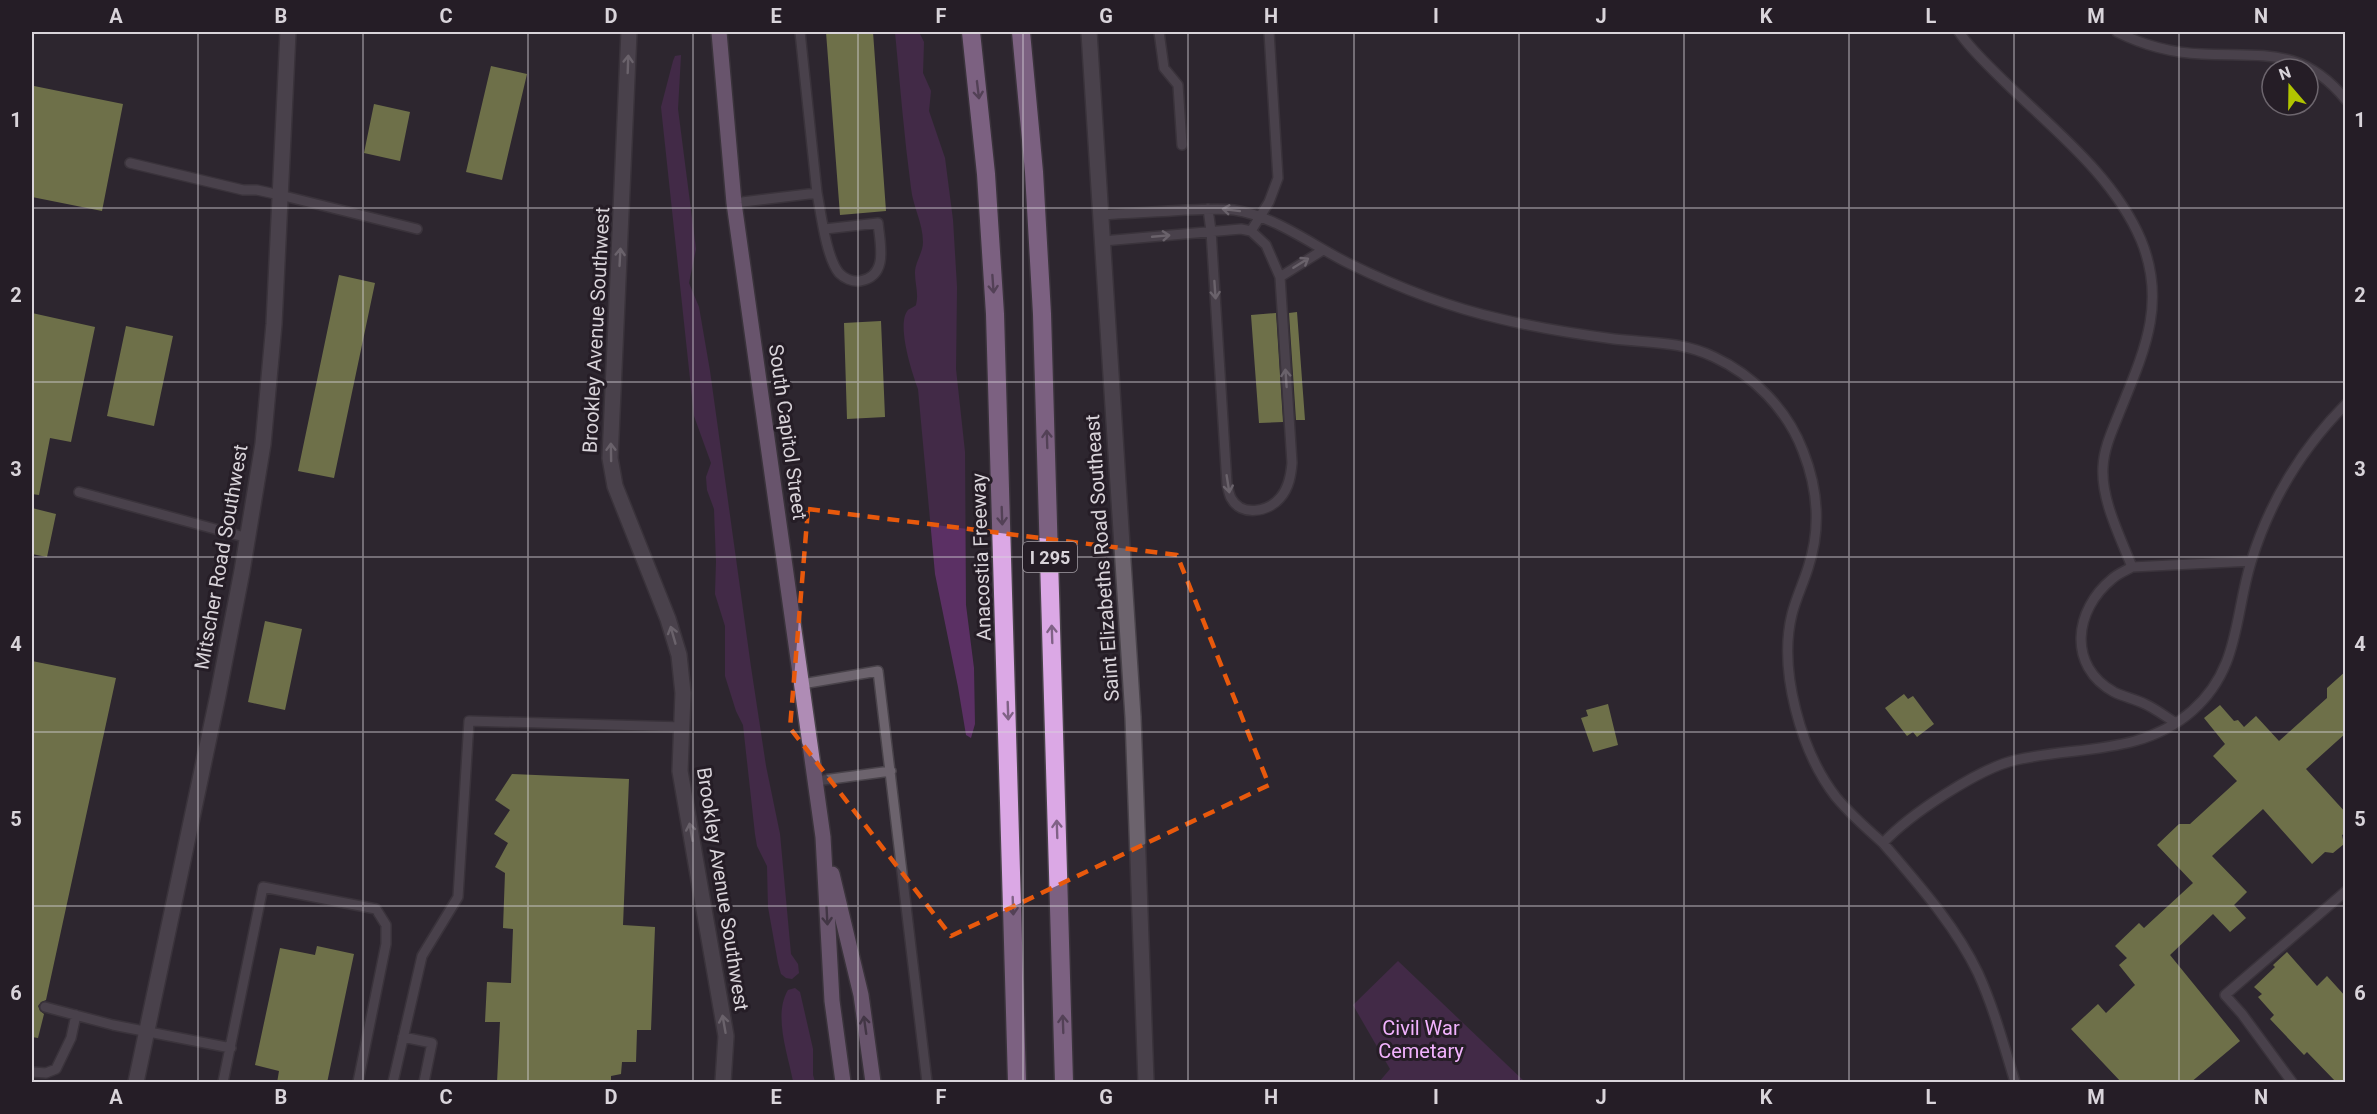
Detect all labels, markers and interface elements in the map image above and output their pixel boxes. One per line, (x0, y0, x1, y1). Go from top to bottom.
text: A (109, 4, 123, 28)
text: B (275, 4, 287, 28)
text: C (439, 4, 453, 28)
text: D (605, 4, 618, 28)
text: E (770, 4, 782, 28)
text: F (936, 4, 947, 28)
text: G (1099, 4, 1113, 28)
text: H (1264, 4, 1278, 28)
text: I (1433, 4, 1439, 28)
text: J (1595, 4, 1607, 28)
text: K (1760, 4, 1773, 28)
text: L (1926, 4, 1937, 28)
text: M (2087, 4, 2105, 28)
text: N (2254, 4, 2268, 28)
one-way arrow (622, 55, 634, 75)
north arrow (2260, 57, 2320, 117)
text: N (2276, 63, 2294, 84)
one-way arrow (973, 79, 984, 99)
text: 1 (10, 108, 22, 132)
text: 1 (2354, 108, 2366, 132)
one-way arrow (1222, 205, 1242, 216)
street label: Brookley Avenue Southwest (578, 206, 614, 454)
one-way arrow (1151, 230, 1171, 241)
one-way arrow (615, 248, 626, 268)
one-way arrow (1292, 257, 1309, 269)
one-way arrow (988, 274, 999, 294)
one-way arrow (1209, 279, 1220, 299)
text: 2 (10, 283, 22, 307)
text: 2 (2354, 283, 2366, 307)
street label: South Capitol Street (764, 343, 812, 521)
one-way arrow (1281, 369, 1292, 389)
street label: Saint Elizabeths Road Southeast (1080, 414, 1124, 702)
one-way arrow (1041, 430, 1052, 450)
one-way arrow (605, 442, 617, 462)
street label: Mitscher Road Southwest (189, 443, 253, 671)
text: 3 (10, 457, 22, 481)
text: 3 (2354, 457, 2366, 481)
street label: Anacostia Freeway (966, 472, 996, 641)
one-way arrow (1223, 474, 1234, 493)
one-way arrow (996, 505, 1007, 525)
road number: I 295 (1023, 542, 1077, 572)
one-way arrow (1046, 625, 1058, 645)
one-way arrow (667, 626, 678, 645)
text: 4 (10, 632, 22, 656)
text: 4 (2354, 632, 2366, 656)
one-way arrow (1002, 700, 1013, 720)
street label: Brookley Avenue Southwest (692, 765, 754, 1013)
text: 5 (10, 807, 22, 831)
text: 5 (2354, 807, 2366, 831)
one-way arrow (1052, 820, 1063, 840)
one-way arrow (685, 823, 696, 842)
one-way arrow (1008, 895, 1019, 915)
one-way arrow (822, 905, 833, 925)
text: 6 (10, 981, 22, 1005)
text: 6 (2354, 981, 2366, 1005)
one-way arrow (718, 1015, 729, 1035)
one-way arrow (860, 1015, 871, 1035)
one-way arrow (1057, 1015, 1069, 1035)
park label: Civil War Cemetary (1378, 1016, 1464, 1063)
text: A (109, 1085, 123, 1109)
text: B (275, 1085, 287, 1109)
text: C (439, 1085, 453, 1109)
text: D (605, 1085, 618, 1109)
text: E (770, 1085, 782, 1109)
text: F (936, 1085, 947, 1109)
text: G (1099, 1085, 1113, 1109)
text: H (1264, 1085, 1278, 1109)
text: I (1433, 1085, 1439, 1109)
text: J (1595, 1085, 1607, 1109)
text: K (1760, 1085, 1773, 1109)
text: L (1926, 1085, 1937, 1109)
text: M (2087, 1085, 2105, 1109)
text: N (2254, 1085, 2268, 1109)

